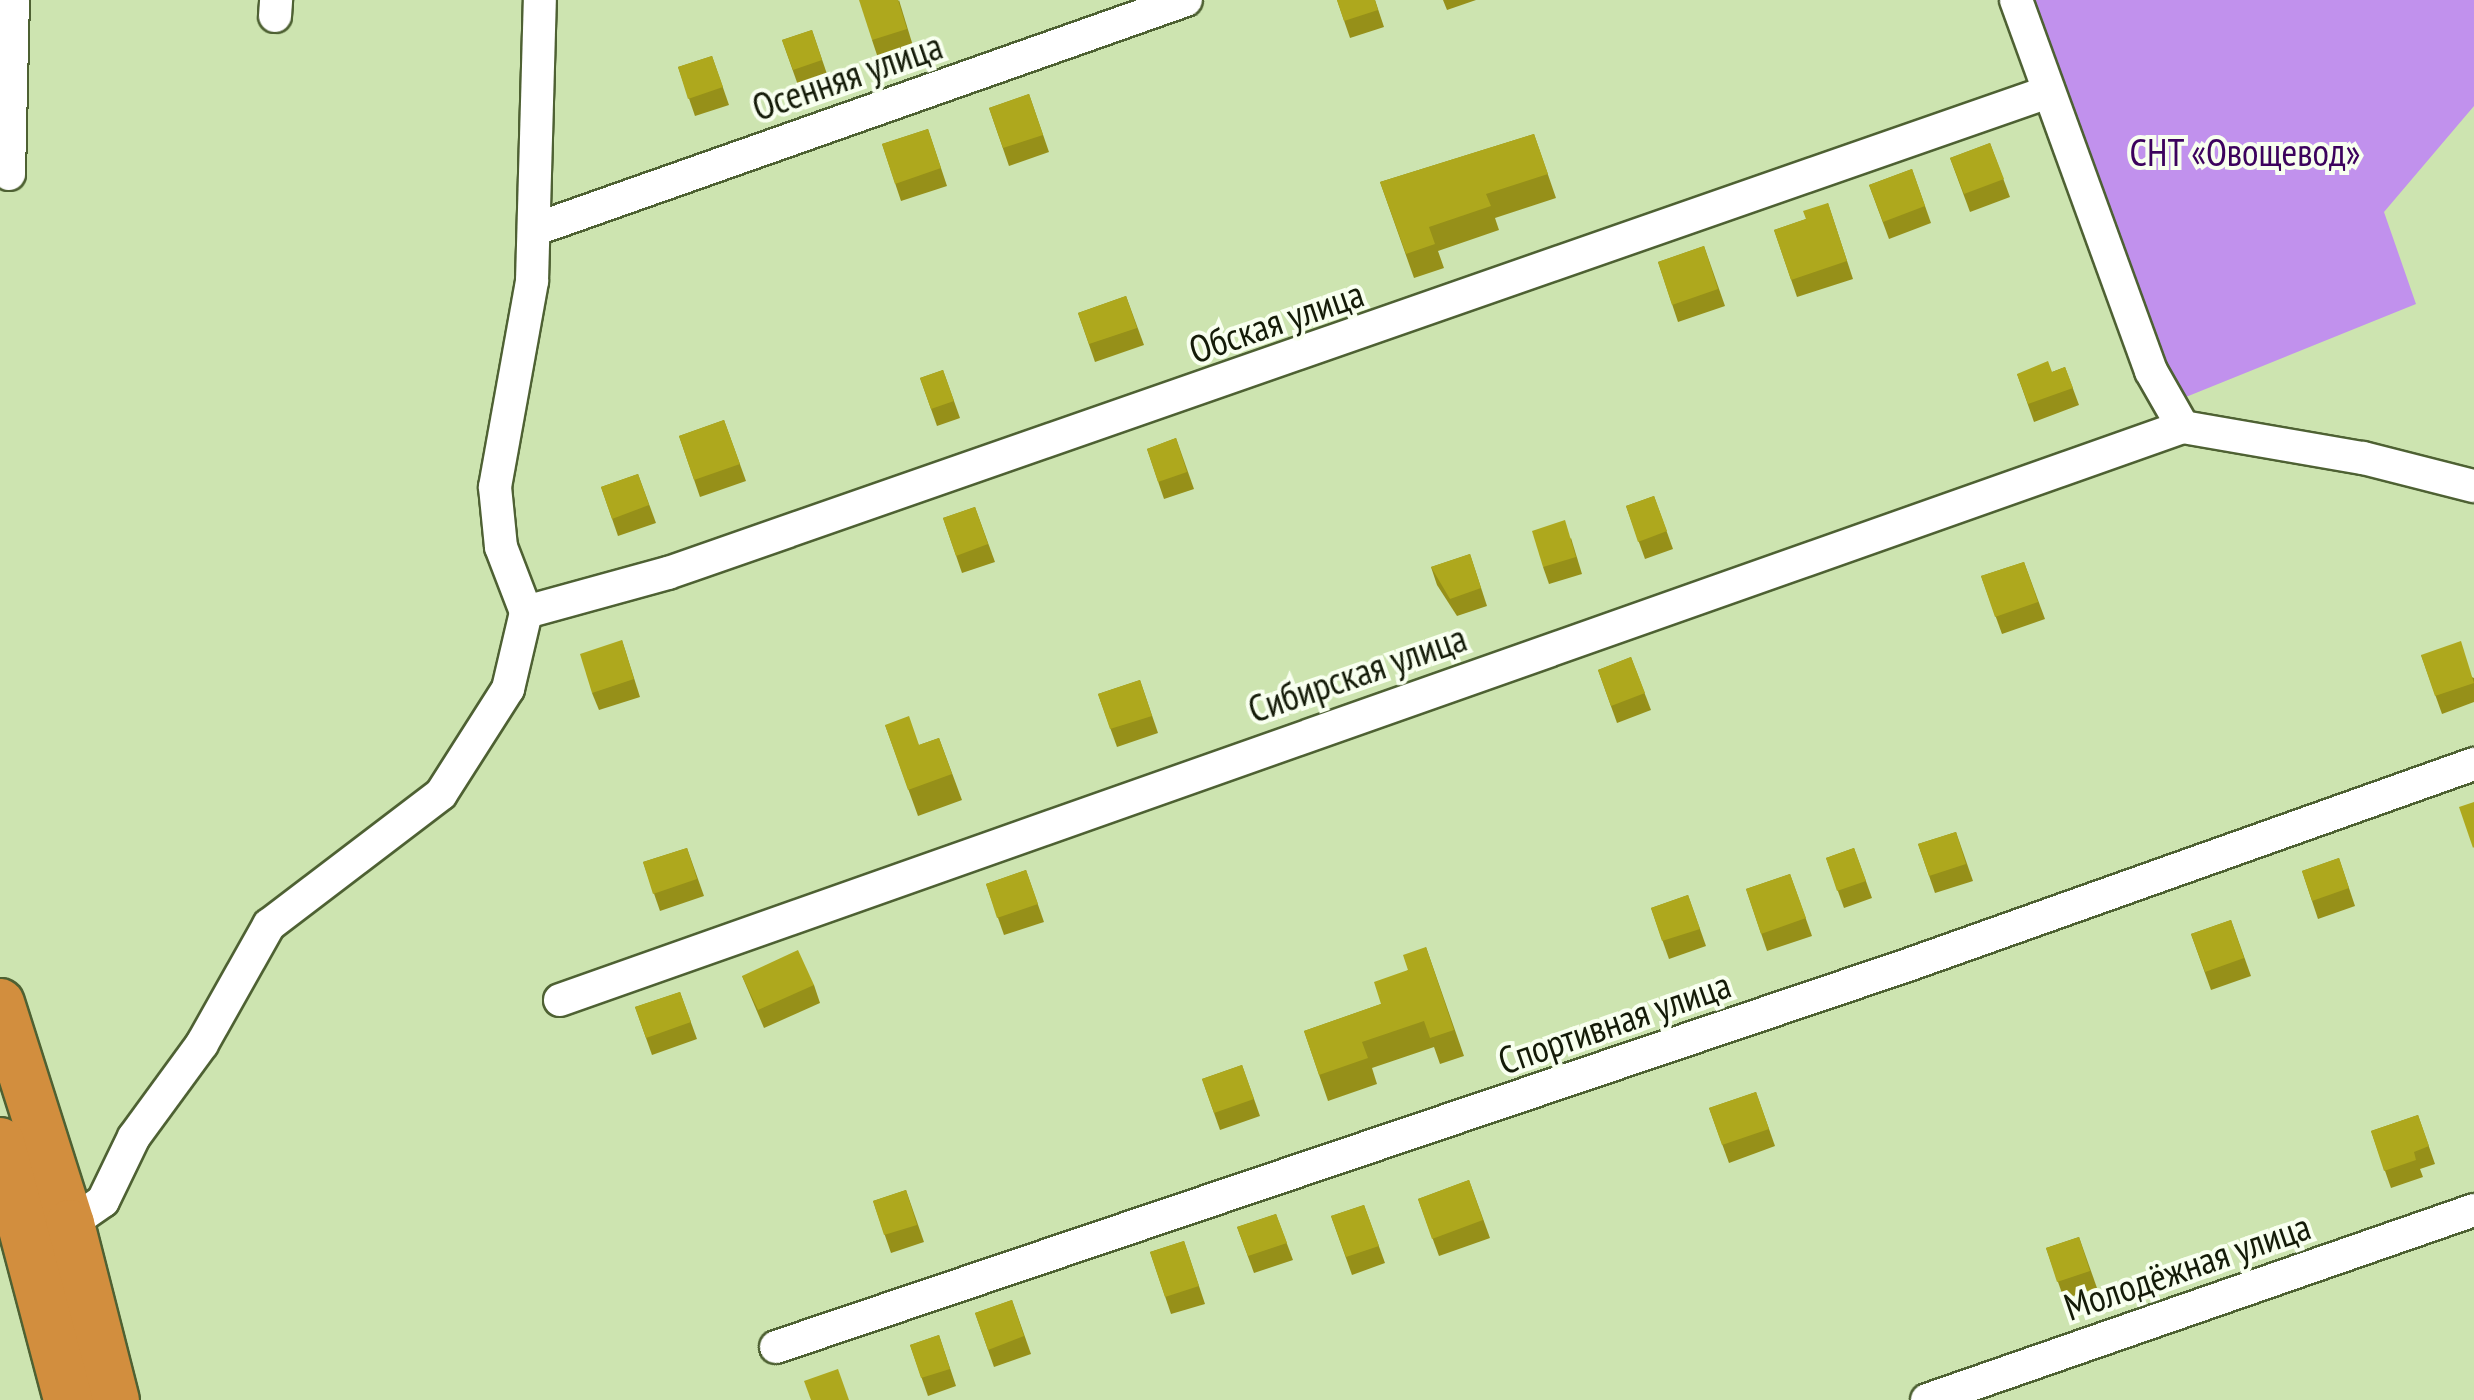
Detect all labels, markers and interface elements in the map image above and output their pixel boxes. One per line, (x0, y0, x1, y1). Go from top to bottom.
street label: Осенняя улица (746, 22, 948, 130)
park label: СНТ «Овощевод» (2129, 129, 2361, 175)
street label: Обская улица (1183, 270, 1369, 372)
street label: Сибирская улица (1242, 614, 1472, 732)
street label: Спортивная улица (1492, 961, 1736, 1083)
street label: Молодёжная улица (2058, 1203, 2316, 1329)

